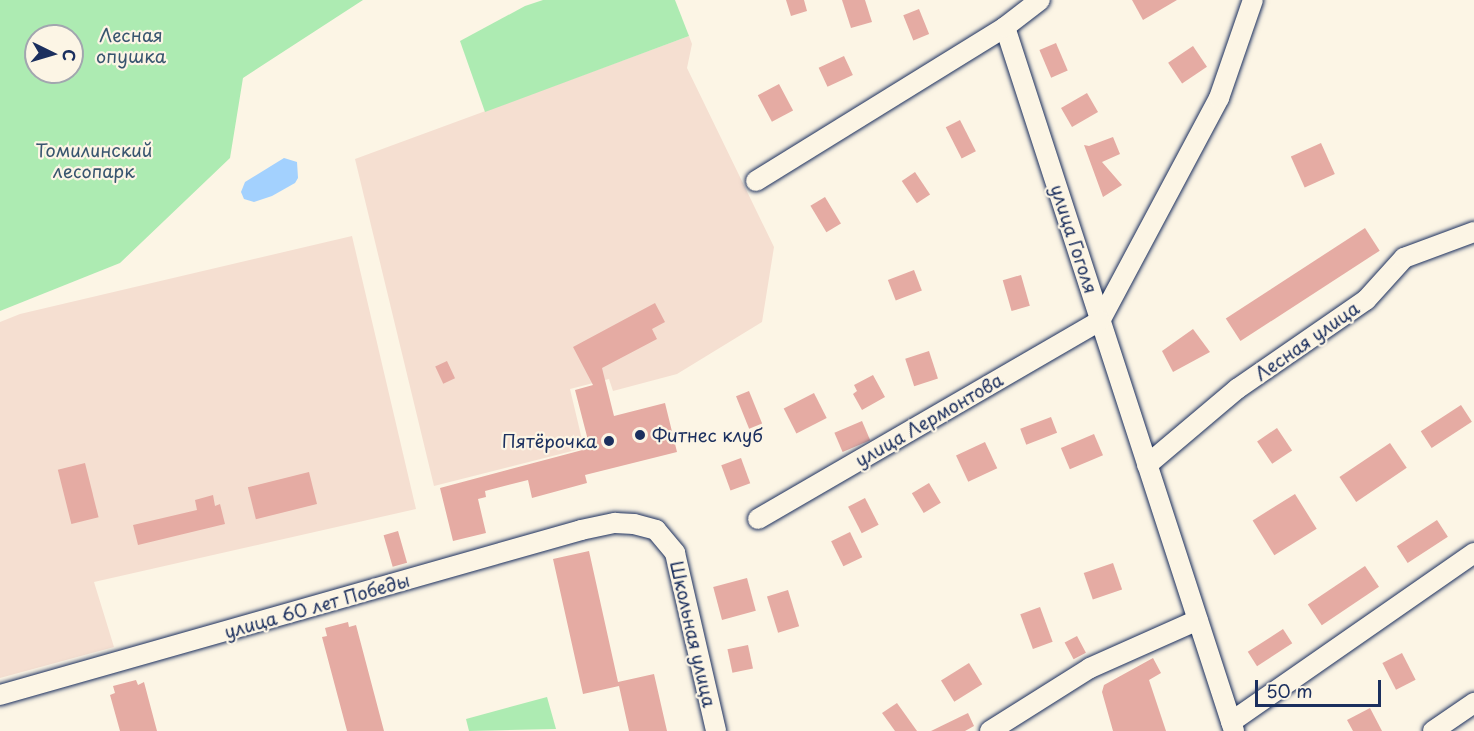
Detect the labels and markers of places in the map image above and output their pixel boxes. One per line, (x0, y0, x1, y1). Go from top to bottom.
place label: Фитнес клуб (652, 424, 762, 446)
marker: Фитнес клуб (633, 428, 647, 442)
place label: Пятёрочка (502, 430, 597, 452)
marker: Пятёрочка (602, 434, 616, 448)

